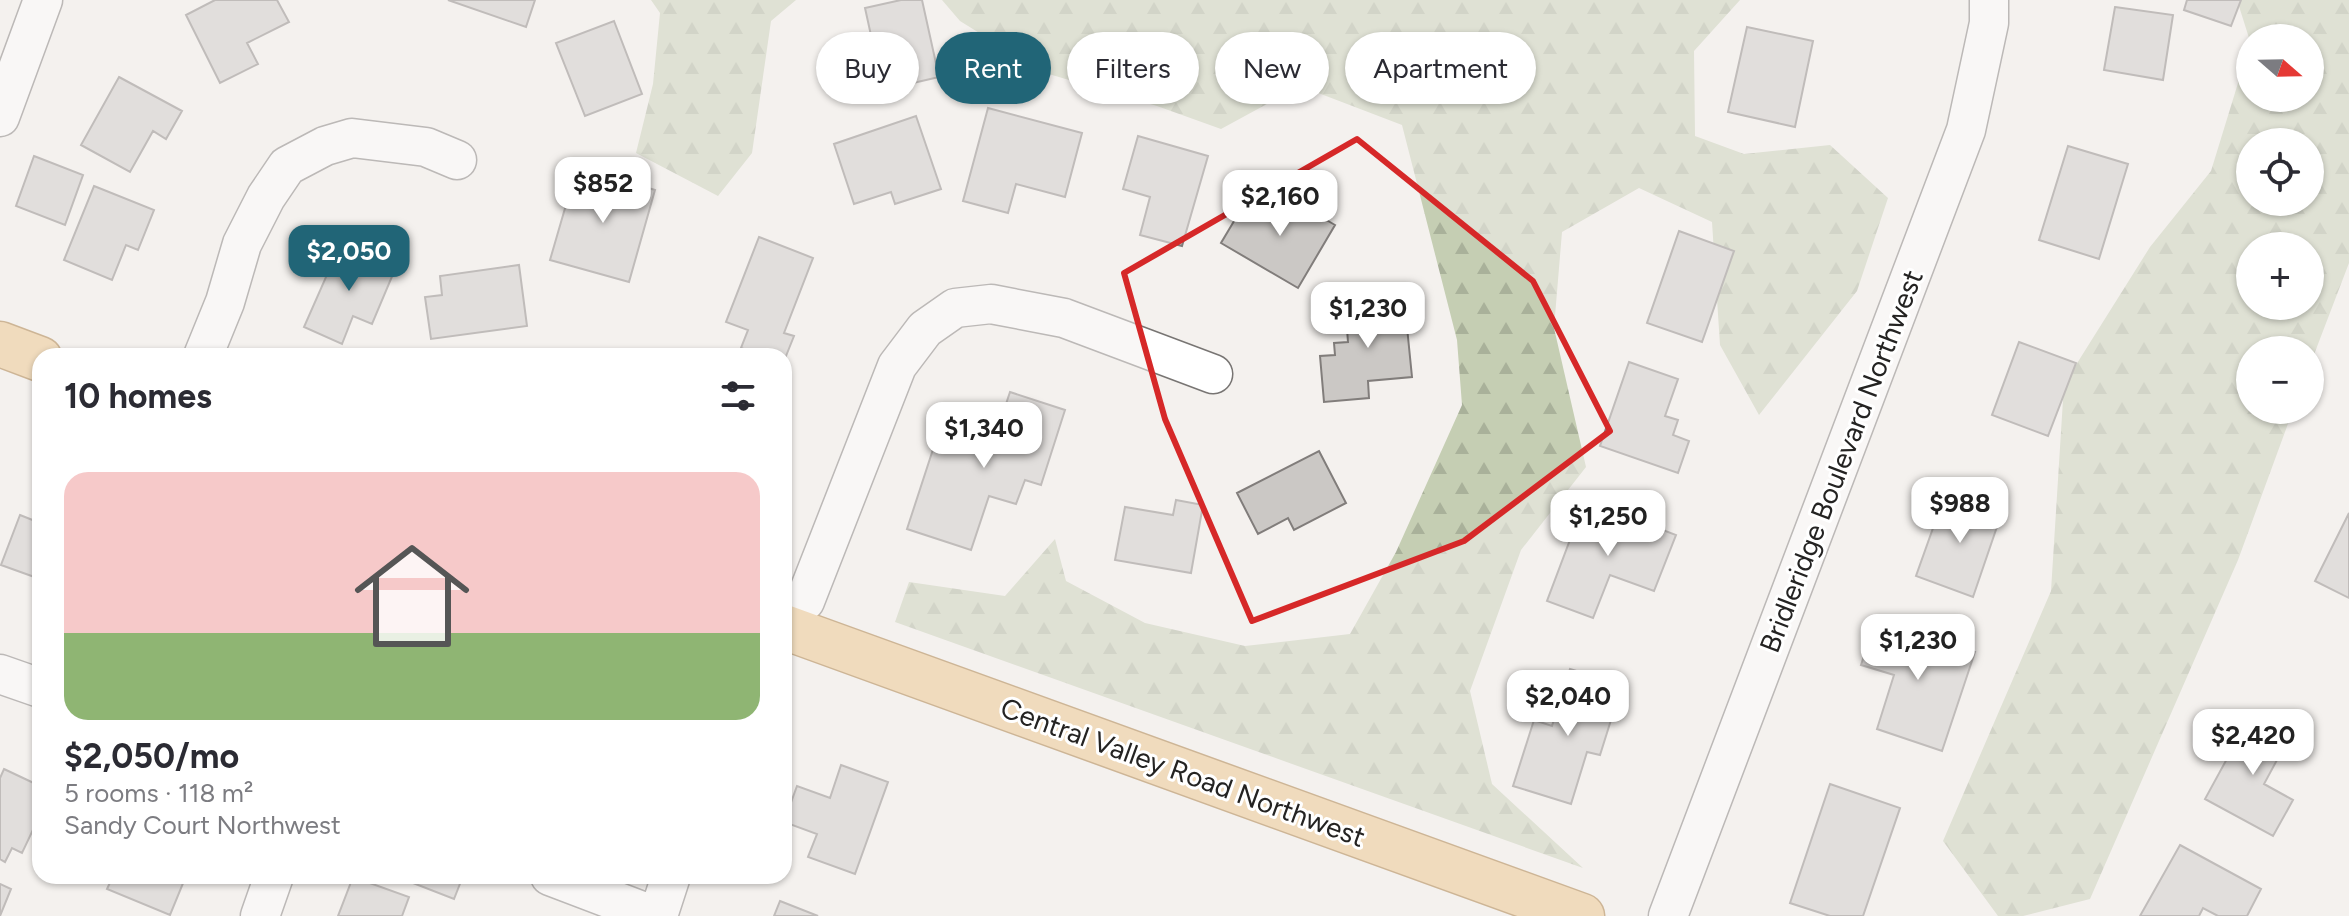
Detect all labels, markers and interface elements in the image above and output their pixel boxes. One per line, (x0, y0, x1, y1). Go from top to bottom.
north arrow (2236, 24, 2324, 112)
map controls (2236, 24, 2324, 424)
chip: Buy (816, 32, 919, 104)
chip: Rent (935, 32, 1051, 104)
chip: Filters (1067, 32, 1199, 104)
chip: New (1215, 32, 1329, 104)
chip: Apartment (1345, 32, 1536, 104)
button: locate (2236, 128, 2324, 216)
pin: $852 (556, 157, 650, 225)
text: $852 (573, 167, 633, 199)
pin: $2,160 (1215, 170, 1345, 238)
text: $2,160 (1240, 180, 1320, 212)
pin: $2,050 (284, 225, 414, 293)
button: + (2236, 232, 2324, 320)
text: $2,050 (307, 235, 391, 267)
street label: Bridleridge Boulevard Northwest (1752, 265, 1930, 657)
pin: $1,230 (1303, 282, 1433, 350)
text: $1,230 (1329, 292, 1407, 324)
button: − (2236, 336, 2324, 424)
icon: filters (716, 374, 760, 418)
text: 10 homes (64, 376, 212, 417)
pin: $1,340 (919, 402, 1049, 470)
text: $1,340 (944, 412, 1024, 444)
pin: $988 (1913, 477, 2007, 545)
text: $988 (1929, 487, 1991, 519)
pin: $1,250 (1543, 490, 1673, 558)
text: $1,250 (1568, 500, 1648, 532)
icon: home (340, 524, 484, 668)
pin: $1,230 (1853, 614, 1983, 682)
text: $1,230 (1879, 624, 1957, 656)
pin: $2,040 (1503, 670, 1633, 738)
text: $2,040 (1525, 680, 1611, 712)
street label: Central Valley Road Northwest (996, 690, 1370, 854)
pin: $2,420 (2188, 709, 2318, 777)
text: $2,420 (2211, 719, 2295, 751)
text: $2,050/mo (64, 736, 239, 777)
text: 5 rooms · 118 m² (64, 777, 253, 809)
text: Sandy Court Northwest (64, 809, 341, 841)

